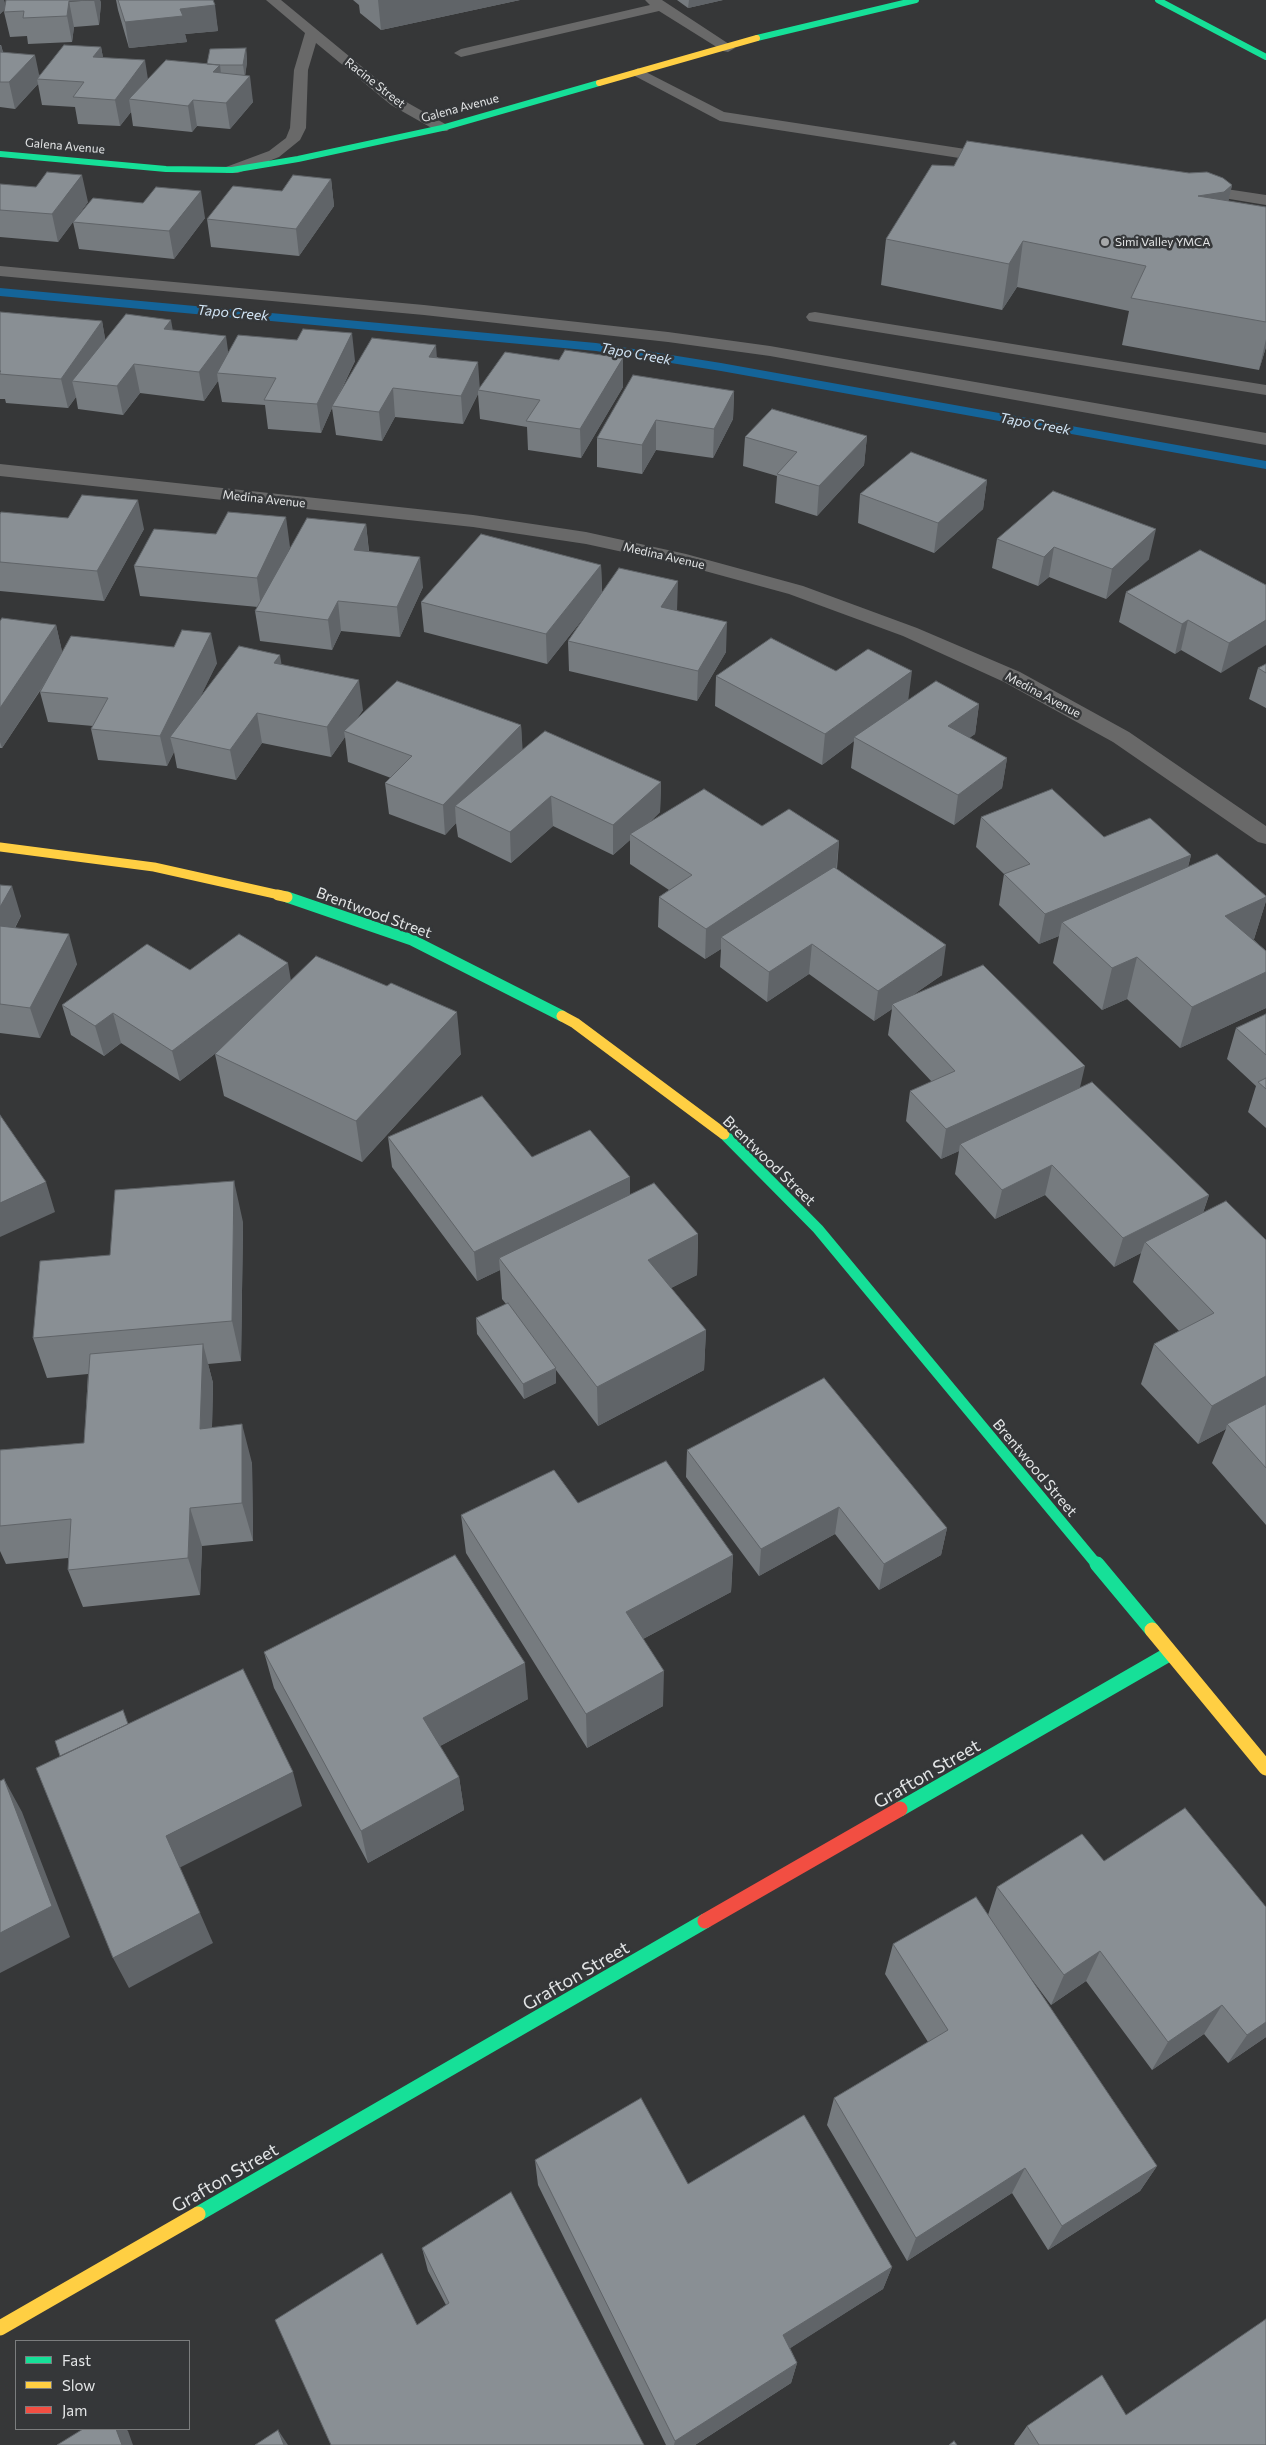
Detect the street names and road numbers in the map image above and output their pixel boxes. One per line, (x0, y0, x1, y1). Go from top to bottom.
street label: Racine Street (342, 55, 408, 111)
street label: Galena Avenue (420, 91, 500, 125)
street label: Galena Avenue (25, 135, 105, 157)
street label: Medina Avenue (222, 487, 306, 511)
street label: Medina Avenue (622, 540, 706, 572)
street label: Medina Avenue (1003, 669, 1083, 721)
street label: Brentwood Street (314, 884, 434, 942)
street label: Brentwood Street (719, 1112, 819, 1210)
street label: Brentwood Street (989, 1416, 1081, 1520)
street label: Grafton Street (870, 1735, 984, 1813)
street label: Grafton Street (519, 1937, 633, 2015)
street label: Grafton Street (168, 2139, 282, 2217)

